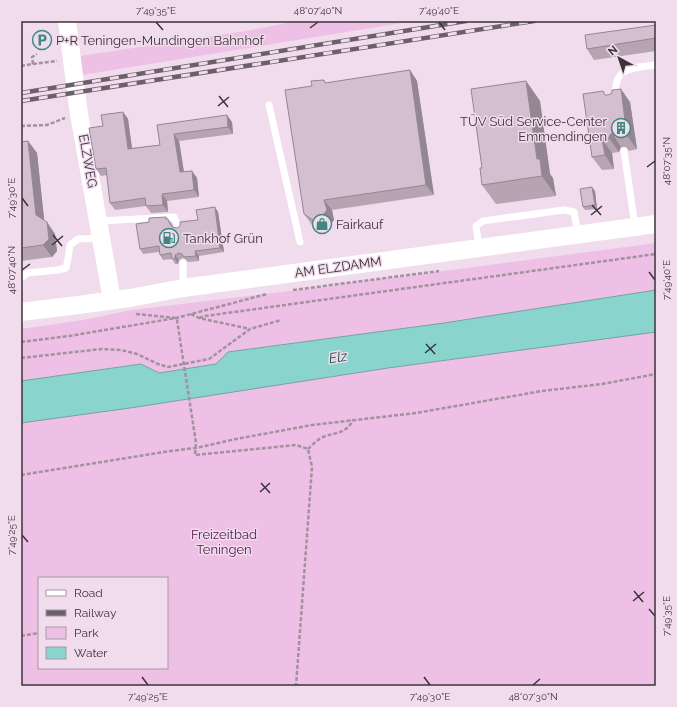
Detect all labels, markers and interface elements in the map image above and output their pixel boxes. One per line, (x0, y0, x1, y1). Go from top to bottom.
text: 7°49'35"E (136, 5, 176, 16)
text: 48°07'40"N (294, 5, 342, 16)
text: 7°49'40"E (419, 5, 459, 16)
parking icon: P+R Teningen-Mundingen Bahnhof (31, 29, 53, 51)
place label: P+R Teningen-Mundingen Bahnhof (56, 33, 265, 48)
north arrow (599, 38, 639, 78)
text: N (605, 43, 620, 58)
place label: TÜV Süd Service-Center Emmendingen (460, 113, 607, 144)
building icon: TÜV Süd Service-Center Emmendingen (610, 117, 632, 139)
street label: ELZWEG (76, 133, 100, 189)
text: 48°07'35"N (661, 137, 672, 185)
text: 7°49'30"E (6, 178, 17, 218)
shop icon: Fairkauf (311, 213, 333, 235)
place label: Fairkauf (336, 217, 384, 232)
fuel station icon: Tankhof Grün (158, 227, 180, 249)
place label: Tankhof Grün (183, 231, 263, 246)
text: 48°07'40"N (6, 246, 17, 294)
street label: AM ELZDAMM (294, 253, 382, 281)
text: 7°49'40"E (661, 260, 672, 300)
water label: Elz (328, 348, 349, 366)
text: 7°49'25"E (6, 515, 17, 555)
park label: Freizeitbad Teningen (191, 527, 257, 557)
legend (38, 577, 168, 669)
text: Road (74, 586, 103, 600)
text: 7°49'35"E (661, 596, 672, 636)
text: Railway (74, 606, 117, 620)
text: Park (74, 626, 99, 640)
text: Water (74, 646, 108, 660)
text: 7°49'25"E (128, 691, 168, 702)
text: 7°49'30"E (410, 691, 450, 702)
text: 48°07'30"N (508, 691, 558, 702)

